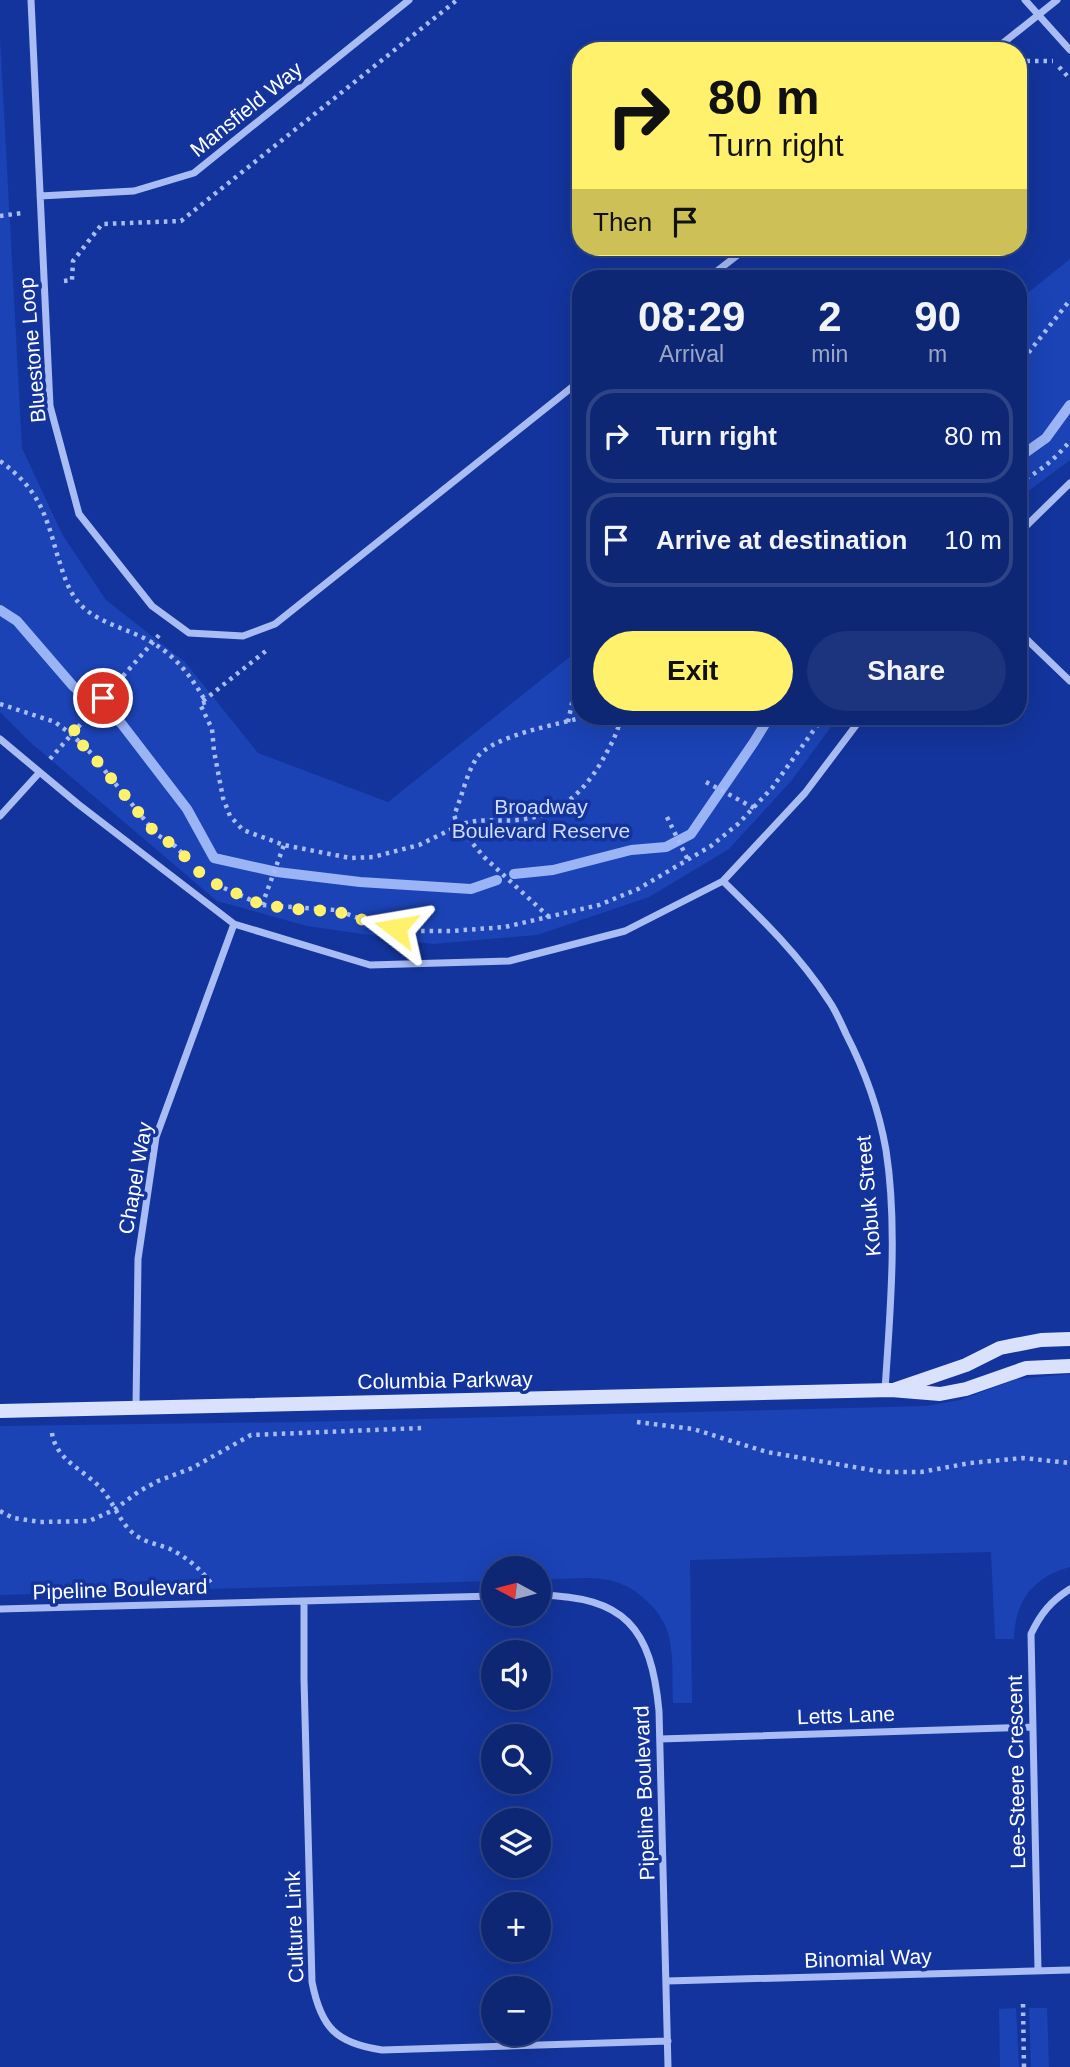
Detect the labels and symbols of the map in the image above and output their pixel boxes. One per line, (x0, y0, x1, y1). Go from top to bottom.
street label: Mansfield Way (186, 57, 307, 161)
street label: Bluestone Loop (14, 276, 50, 424)
pin (73, 668, 133, 728)
park label: Broadway Boulevard Reserve (452, 795, 630, 842)
position arrow (359, 891, 433, 965)
street label: Chapel Way (114, 1120, 156, 1236)
street label: Kobuk Street (851, 1134, 885, 1257)
street label: Columbia Parkway (357, 1367, 533, 1393)
north arrow (481, 1556, 551, 1626)
street label: Pipeline Boulevard (32, 1574, 208, 1604)
street label: Lee-Steere Crescent (1003, 1675, 1029, 1869)
street label: Letts Lane (797, 1702, 895, 1728)
street label: Pipeline Boulevard (629, 1705, 659, 1881)
street label: Culture Link (281, 1870, 307, 1983)
street label: Binomial Way (804, 1944, 933, 1972)

